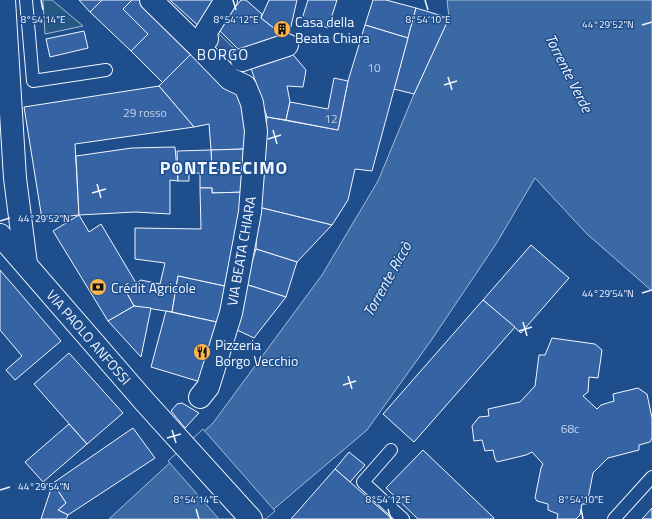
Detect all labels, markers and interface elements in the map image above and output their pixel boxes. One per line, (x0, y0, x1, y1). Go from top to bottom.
place label: Casa della Beata Chiara (295, 11, 370, 48)
text: 8°54'14"E (21, 12, 66, 27)
text: 8°54'12"E (214, 12, 259, 27)
text: 8°54'10"E (406, 12, 451, 27)
text: 44°29'52"N (582, 17, 634, 32)
building icon: Casa della Beata Chiara (272, 19, 292, 39)
water label: Torrente Verde (539, 30, 599, 117)
district label: BORGO (197, 43, 249, 66)
house number: 10 (367, 58, 381, 77)
house number: 29 rosso (123, 103, 167, 122)
house number: 12 (324, 109, 338, 128)
district label: PONTEDECIMO (160, 154, 288, 181)
street label: VIA BEATA CHIARA (221, 194, 261, 307)
text: 44°29'52"N (18, 211, 70, 226)
water label: Torrente Riccò (357, 237, 417, 321)
bank icon: Crédit Agricole (88, 277, 108, 297)
place label: Crédit Agricole (111, 277, 196, 298)
street label: VIA PAOLO ANFOSSI (42, 285, 136, 389)
text: 44°29'54"N (582, 286, 634, 301)
place label: Pizzeria Borgo Vecchio (215, 334, 298, 371)
restaurant icon: Pizzeria Borgo Vecchio (192, 342, 212, 362)
house number: 68c (561, 419, 579, 438)
text: 44°29'54"N (18, 479, 70, 494)
text: 8°54'14"E (174, 492, 219, 507)
text: 8°54'12"E (366, 492, 411, 507)
text: 8°54'10"E (559, 492, 604, 507)

